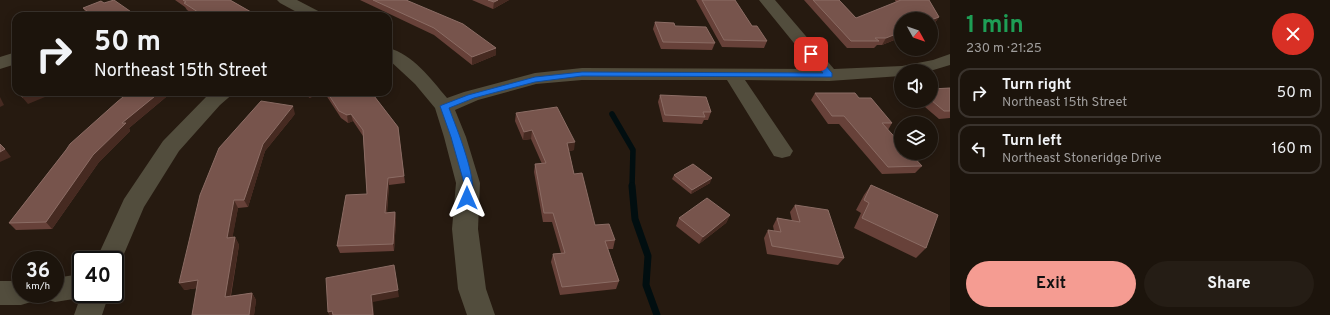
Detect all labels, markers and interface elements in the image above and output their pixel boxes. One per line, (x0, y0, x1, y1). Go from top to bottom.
text: 1 min (966, 11, 1024, 41)
north arrow (894, 12, 938, 56)
map controls (894, 12, 938, 160)
button: close (1272, 13, 1314, 55)
text: 50 m (94, 25, 161, 61)
icon: right (28, 28, 80, 80)
pin (794, 37, 828, 71)
text: 230 m · 21:25 (966, 41, 1042, 57)
icon: arrive (800, 43, 822, 65)
text: Northeast 15th Street (94, 60, 267, 83)
button: sound (894, 64, 938, 108)
text: Turn right (1002, 76, 1071, 95)
icon: right (968, 82, 990, 104)
text: 50 m (1277, 84, 1312, 103)
text: Northeast 15th Street (1002, 95, 1127, 111)
button: layers (894, 116, 938, 160)
text: Turn left (1002, 132, 1062, 151)
icon: left (968, 138, 990, 160)
text: 160 m (1272, 140, 1312, 159)
text: Northeast Stoneridge Drive (1002, 151, 1162, 167)
position arrow (446, 177, 488, 219)
speed limit sign: 40 (72, 251, 124, 303)
text: 36 (26, 259, 50, 285)
button: Exit (966, 261, 1136, 307)
button: Share (1144, 261, 1314, 307)
text: km/h (26, 280, 50, 293)

